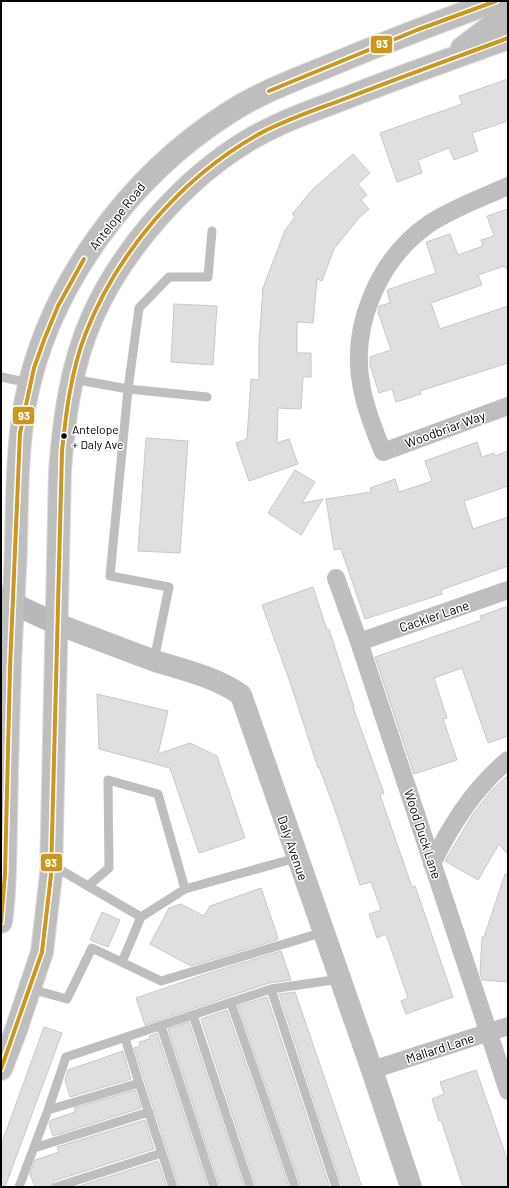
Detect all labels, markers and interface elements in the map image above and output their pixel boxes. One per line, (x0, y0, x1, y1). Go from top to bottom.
line badge: 93 (370, 35, 393, 54)
text: 93 (376, 37, 388, 50)
street label: Antelope Road (86, 179, 148, 253)
line badge: 93 (12, 406, 35, 425)
street label: Woodbriar Way (403, 407, 487, 451)
text: 93 (18, 409, 30, 422)
place label: Antelope + Daly Ave (72, 422, 123, 451)
marker: Antelope + Daly Ave (59, 431, 69, 441)
street label: Cackler Lane (397, 597, 471, 635)
street label: Wood Duck Lane (401, 787, 445, 881)
street label: Daly Avenue (274, 813, 312, 883)
line badge: 93 (40, 853, 63, 872)
text: 93 (45, 856, 57, 869)
street label: Mallard Lane (404, 1029, 476, 1067)

